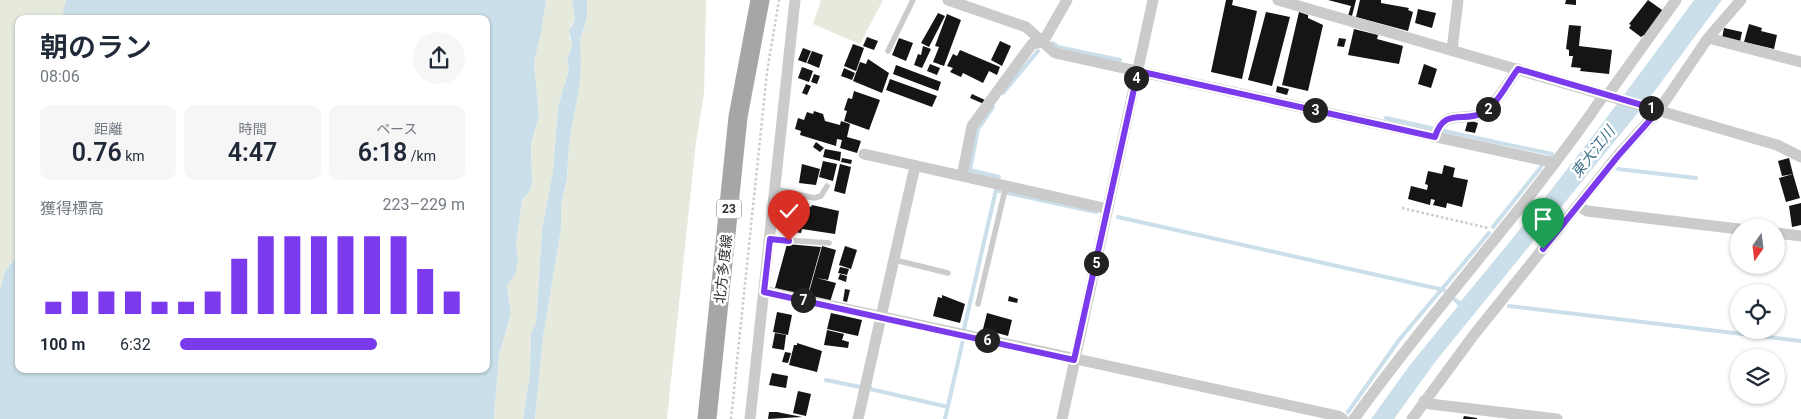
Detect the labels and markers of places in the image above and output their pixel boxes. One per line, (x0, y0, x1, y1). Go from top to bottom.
pin: 4 (1124, 66, 1148, 90)
pin: 2 (1476, 96, 1500, 122)
pin: 1 (1638, 96, 1664, 120)
pin: 3 (1302, 98, 1328, 122)
pin (768, 190, 810, 241)
pin (1522, 198, 1564, 249)
pin: 5 (1084, 250, 1108, 276)
pin: 7 (790, 288, 816, 312)
pin: 6 (974, 328, 1000, 352)

